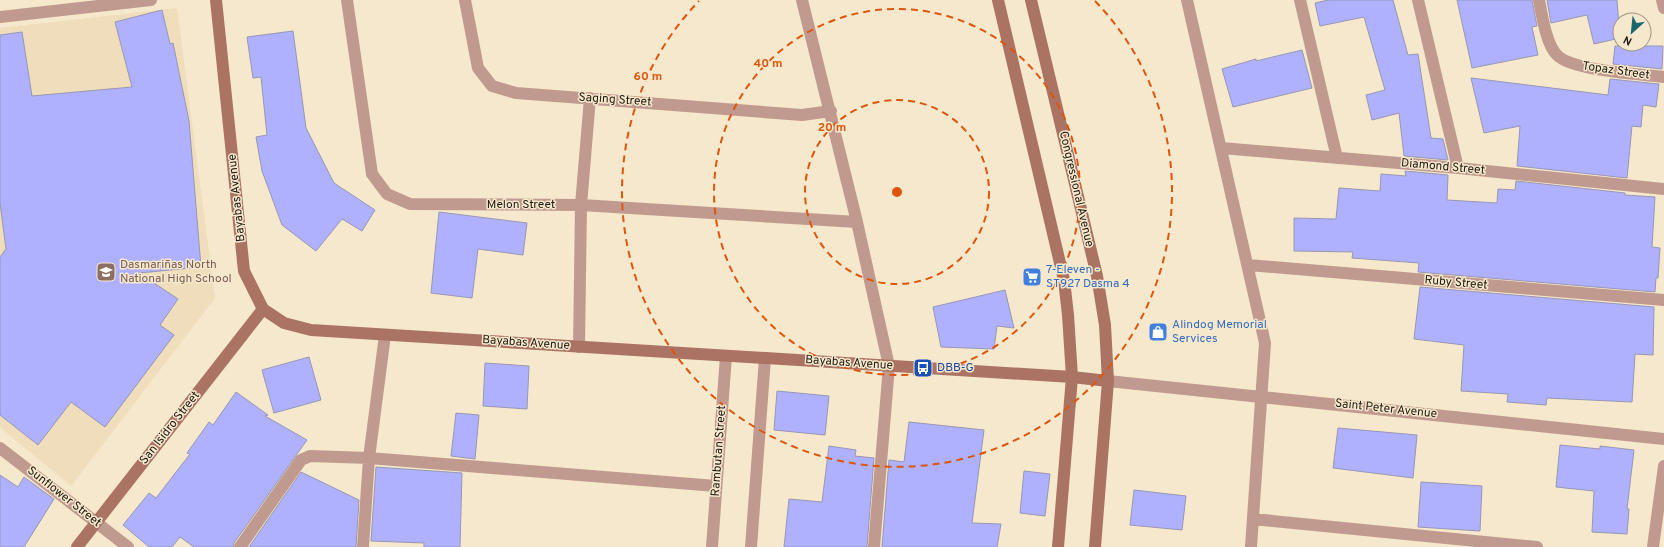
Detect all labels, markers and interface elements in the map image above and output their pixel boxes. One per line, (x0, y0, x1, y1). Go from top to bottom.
north arrow (1612, 12, 1652, 52)
text: N (1621, 32, 1635, 48)
text: 40 m (753, 56, 783, 72)
street label: Topaz Street (1581, 58, 1651, 84)
text: 60 m (634, 69, 662, 85)
street label: Saging Street (578, 89, 652, 111)
text: 20 m (818, 120, 846, 136)
street label: Congressional Avenue (1055, 129, 1097, 249)
street label: Bayabas Avenue (224, 153, 250, 243)
street label: Diamond Street (1400, 155, 1486, 179)
centre of rings (890, 185, 904, 199)
street label: Melon Street (487, 197, 555, 213)
place label: Dasmariñas North National High School (120, 257, 232, 287)
school or university icon: Dasmariñas North National High School (95, 261, 117, 283)
place label: 7-Eleven - ST927 Dasma 4 (1046, 262, 1130, 292)
supermarket icon: 7-Eleven - ST927 Dasma 4 (1021, 266, 1043, 288)
street label: Ruby Street (1424, 272, 1488, 294)
place label: Alindog Memorial Services (1172, 317, 1267, 347)
shop icon: Alindog Memorial Services (1147, 321, 1169, 343)
street label: Bayabas Avenue (482, 332, 570, 354)
street label: Bayabas Avenue (805, 352, 893, 374)
bus stop icon: DBB-G (912, 357, 934, 379)
place label: DBB-G (937, 360, 974, 376)
street label: San Isidro Street (136, 388, 204, 468)
street label: Saint Peter Avenue (1334, 396, 1438, 422)
street label: Rambutan Street (708, 405, 730, 497)
street label: Sunflower Street (24, 463, 104, 531)

